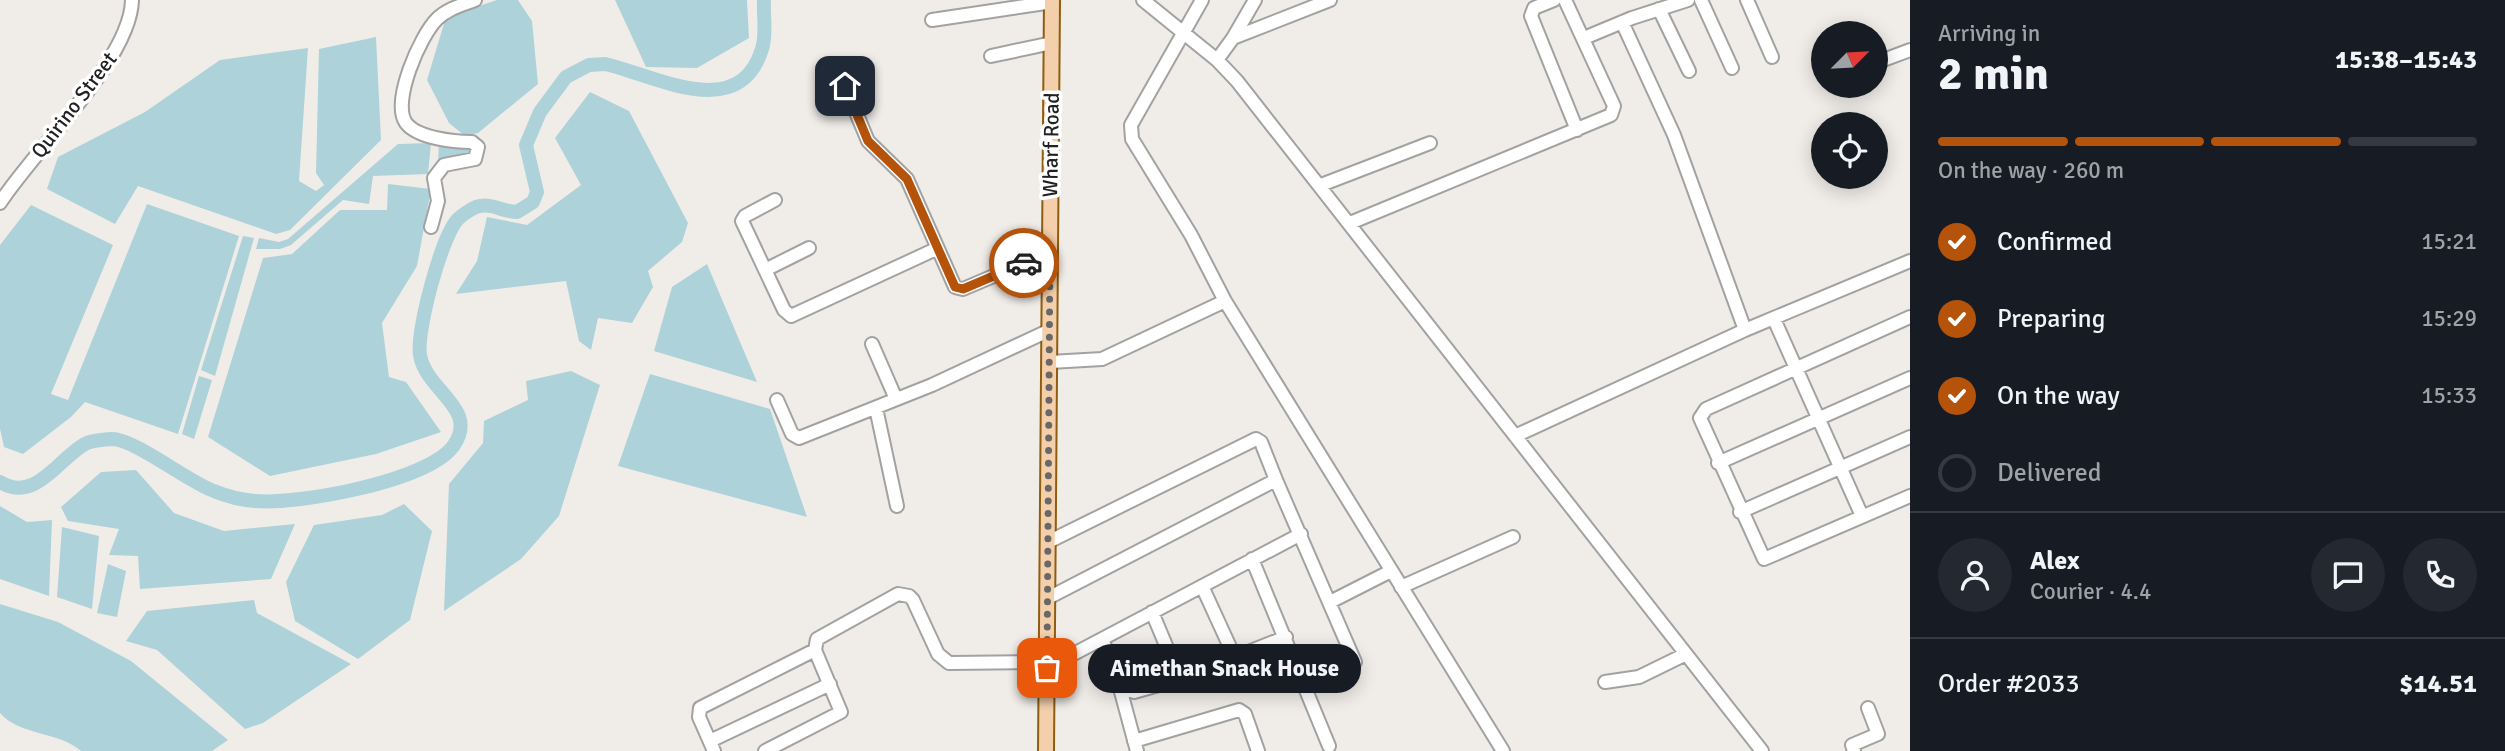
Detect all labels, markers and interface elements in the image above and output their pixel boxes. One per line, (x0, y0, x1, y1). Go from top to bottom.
text: Arriving in (1938, 19, 2040, 48)
north arrow (1811, 21, 1888, 98)
map controls (1811, 21, 1888, 189)
text: 15:38–15:43 (2335, 44, 2477, 76)
text: 2 min (1938, 46, 2049, 102)
street label: Quirino Street (26, 47, 122, 163)
pin (815, 56, 875, 116)
icon: home (826, 67, 864, 105)
street label: Wharf Road (1037, 92, 1065, 198)
button: locate (1811, 112, 1888, 189)
text: On the way · 260 m (1938, 156, 2124, 185)
icon: check (1938, 223, 1976, 261)
text: Confirmed (1997, 226, 2112, 258)
text: 15:21 (2421, 227, 2477, 256)
courier (989, 228, 1059, 298)
icon: car (1005, 244, 1043, 282)
icon: check (1938, 300, 1976, 338)
text: Preparing (1997, 303, 2105, 335)
text: 15:29 (2421, 304, 2477, 333)
icon: check (1938, 377, 1976, 415)
text: On the way (1997, 380, 2120, 412)
text: 15:33 (2421, 381, 2477, 410)
text: Delivered (1997, 457, 2102, 489)
button: person (1938, 538, 2012, 612)
button: chat (2311, 538, 2385, 612)
button: phone (2403, 538, 2477, 612)
text: Alex (2030, 545, 2080, 577)
text: Courier · 4.4 (2030, 577, 2151, 606)
pin (1017, 638, 1077, 698)
callout: Aimethan Snack House (1089, 644, 1362, 692)
icon: bag (1028, 649, 1066, 687)
text: Aimethan Snack House (1110, 654, 1339, 683)
text: Order #2033 (1938, 668, 2079, 700)
text: $14.51 (2399, 668, 2477, 700)

